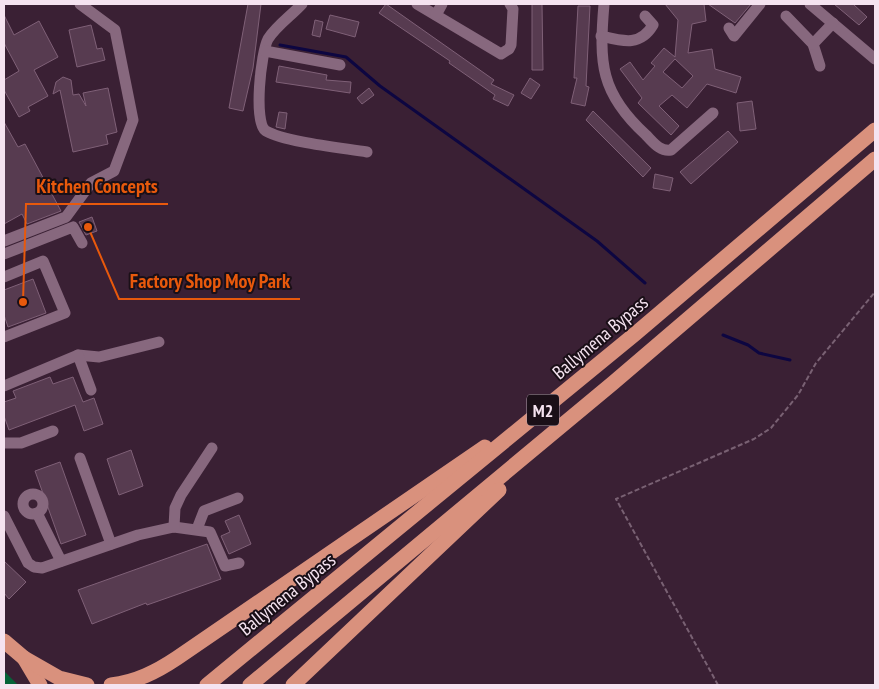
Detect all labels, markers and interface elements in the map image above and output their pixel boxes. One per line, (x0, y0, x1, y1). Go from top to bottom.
callout: Kitchen Concepts (26, 169, 168, 204)
text: Kitchen Concepts (36, 173, 158, 199)
callout: Factory Shop Moy Park (119, 264, 300, 299)
text: Factory Shop Moy Park (130, 268, 291, 294)
street label: Ballymena Bypass (547, 290, 653, 384)
road number: M2 (527, 394, 559, 426)
street label: Ballymena Bypass (234, 548, 340, 640)

